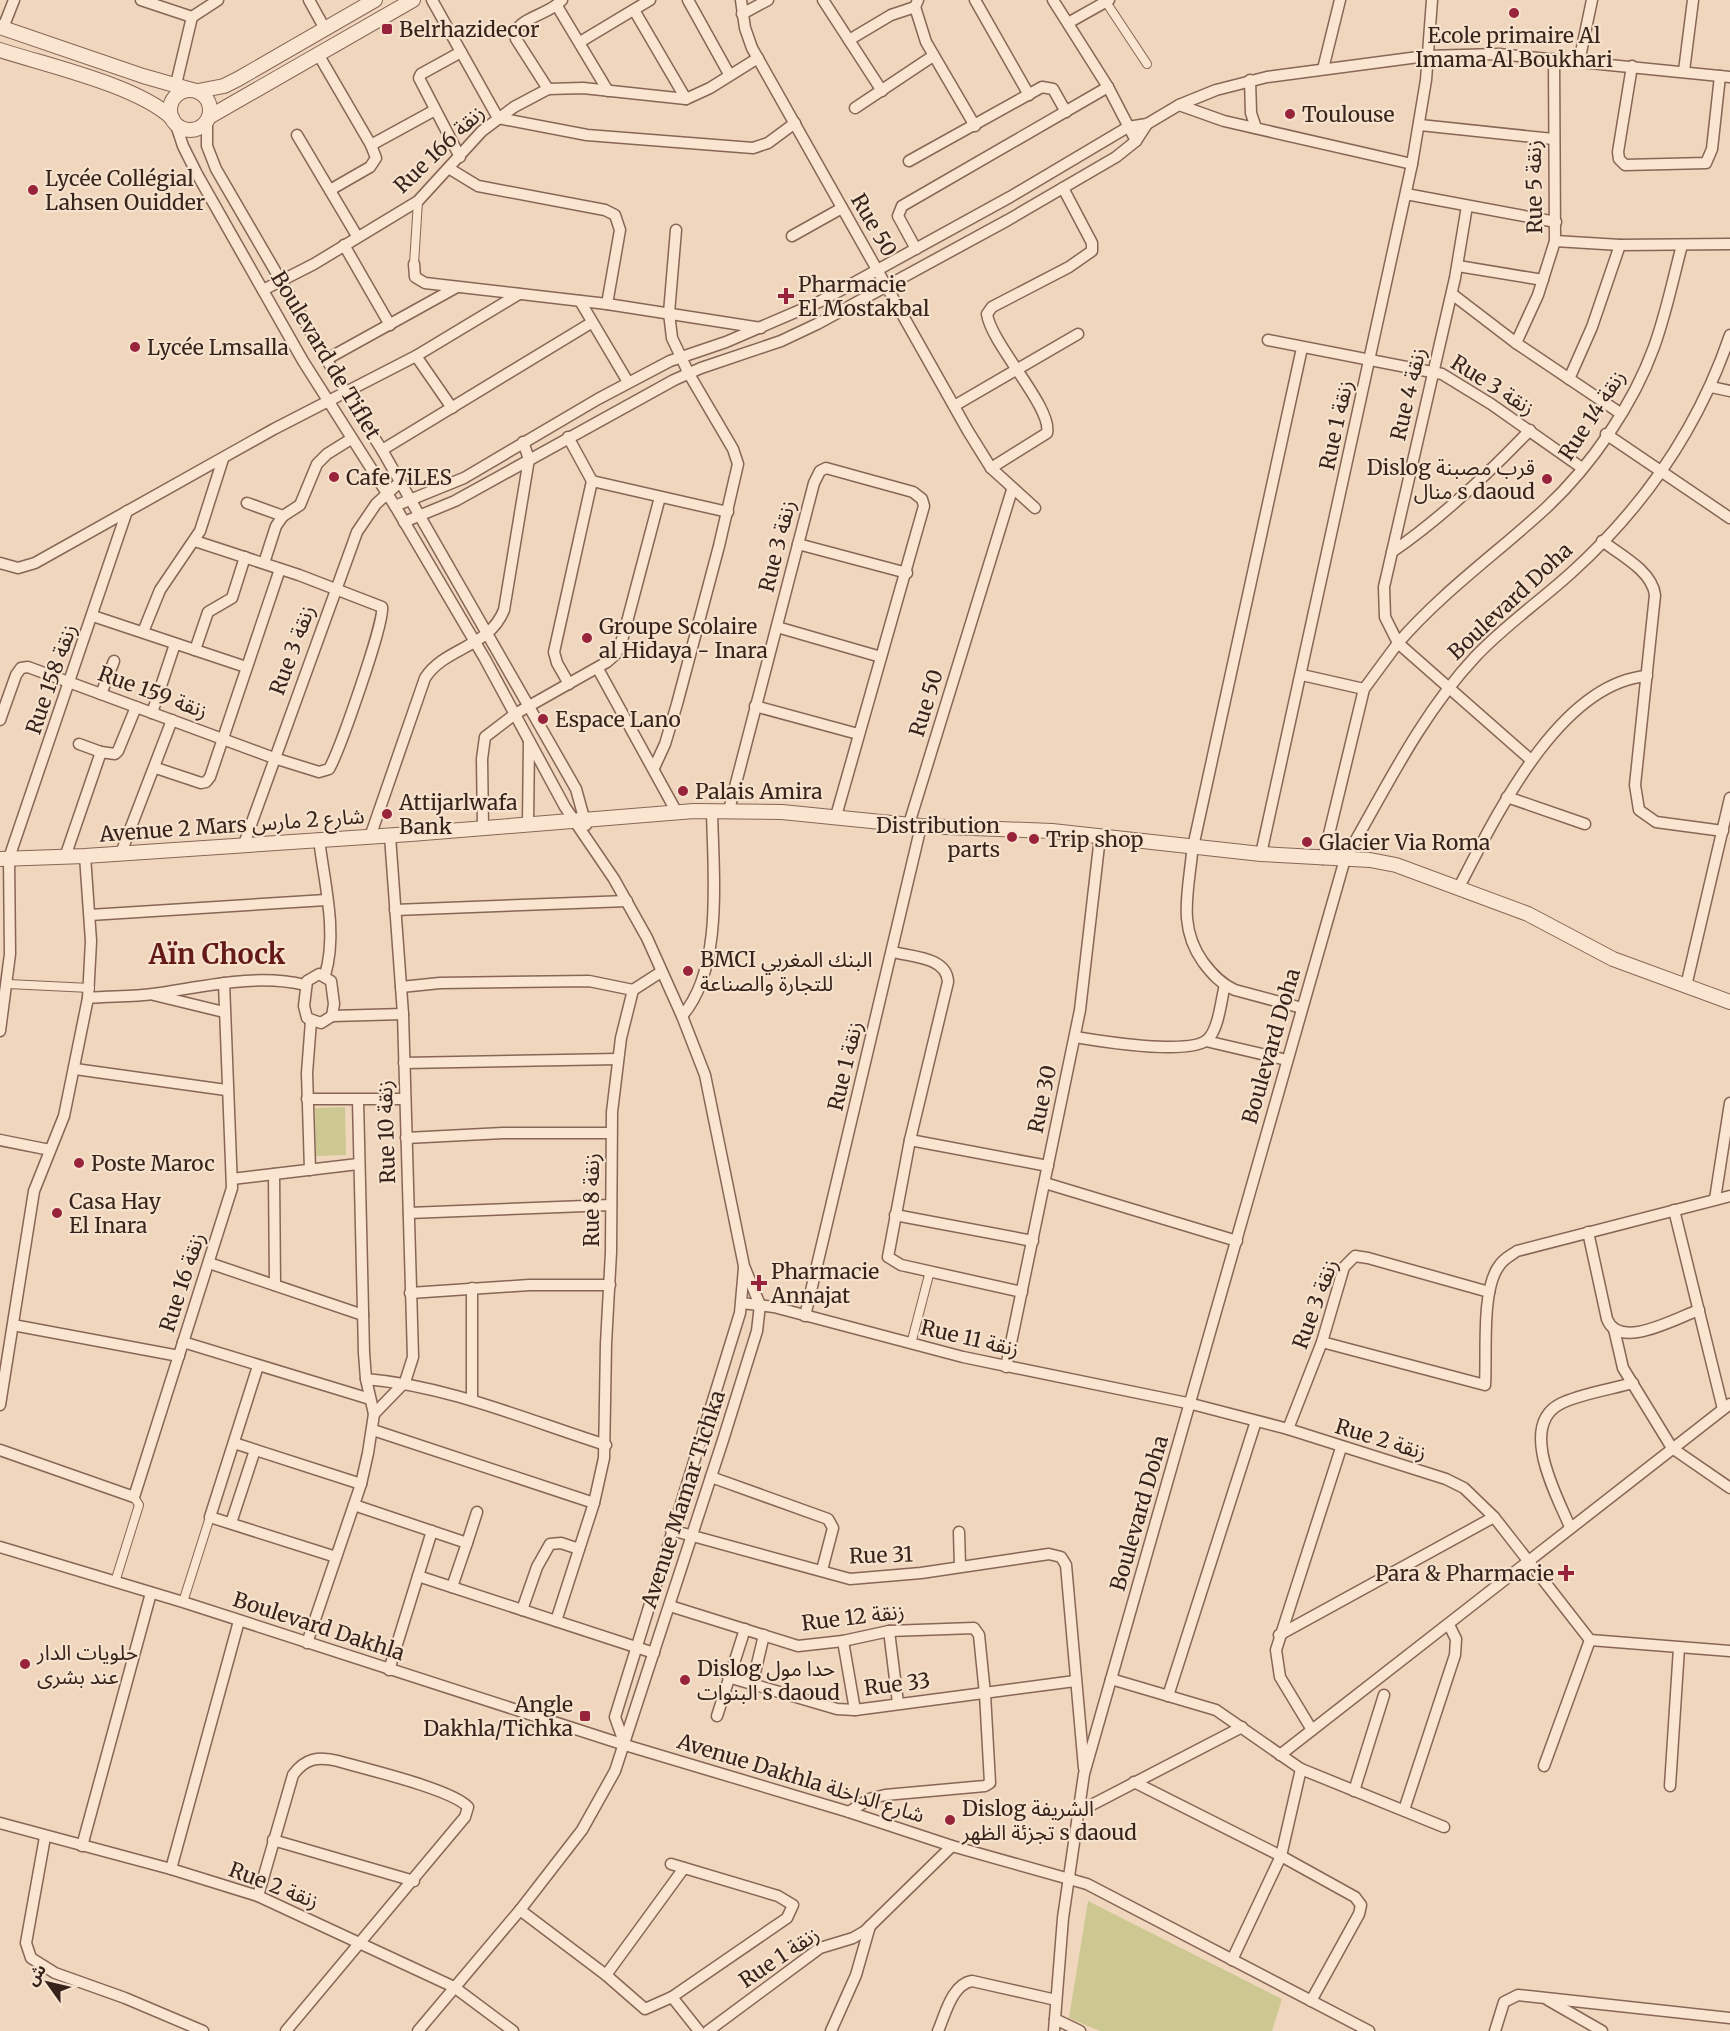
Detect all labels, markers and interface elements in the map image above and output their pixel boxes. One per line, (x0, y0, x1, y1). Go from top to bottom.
marker: Ecole primaire Al Imama Al Boukhari (1507, 6, 1521, 20)
place label: Belrhazidecor (399, 16, 539, 43)
marker: Belrhazidecor (380, 22, 394, 36)
place label: Ecole primaire Al Imama Al Boukhari (1415, 22, 1613, 73)
street label: Rue 166 زنقة (388, 99, 490, 199)
place label: Toulouse (1302, 101, 1394, 128)
marker: Toulouse (1283, 107, 1297, 121)
street label: Rue 5 زنقة (1520, 140, 1548, 234)
place label: Lycée Collégial Lahsen Ouidder (45, 165, 205, 216)
marker: Lycée Collégial Lahsen Ouidder (26, 183, 40, 197)
street label: Rue 50 (845, 188, 903, 262)
street label: Boulevard de Tiflet (265, 266, 387, 444)
place label: Pharmacie El Mostakbal (798, 271, 930, 322)
marker: Pharmacie El Mostakbal (779, 289, 793, 303)
place label: Lycée Lmsalla (147, 334, 289, 361)
marker: Lycée Lmsalla (128, 340, 142, 354)
street label: Rue 4 زنقة (1384, 345, 1432, 443)
street label: Rue 3 زنقة (1446, 349, 1540, 421)
street label: Rue 14 زنقة (1553, 364, 1631, 466)
street label: Rue 1 زنقة (1313, 378, 1359, 472)
place label: Dislog قرب مصبنة منال s daoud (1367, 454, 1535, 505)
place label: Cafe 7iLES (346, 464, 452, 491)
marker: Cafe 7iLES (327, 470, 341, 484)
marker: Dislog قرب مصبنة منال s daoud (1540, 472, 1554, 486)
street label: Rue 3 زنقة (753, 497, 801, 595)
street label: Boulevard Doha (1442, 536, 1578, 666)
street label: Rue 3 زنقة (263, 601, 321, 699)
place label: Groupe Scolaire al Hidaya - Inara (599, 613, 768, 664)
street label: Rue 158 زنقة (20, 620, 82, 738)
marker: Groupe Scolaire al Hidaya - Inara (580, 631, 594, 645)
street label: Rue 159 زنقة (94, 660, 212, 724)
street label: Rue 50 (903, 666, 949, 740)
place label: Espace Lano (555, 706, 681, 733)
marker: Espace Lano (536, 712, 550, 726)
place label: Palais Amira (695, 778, 822, 805)
marker: Palais Amira (676, 784, 690, 798)
place label: Attijarlwafa Bank (398, 789, 518, 840)
street label: Avenue 2 Mars شارع 2 مارس (98, 802, 366, 850)
marker: Attijarlwafa Bank (380, 807, 394, 821)
place label: Distribution parts (876, 812, 1000, 863)
place label: Trip shop (1046, 826, 1144, 853)
place label: Glacier Via Roma (1319, 829, 1490, 856)
marker: Distribution parts (1005, 830, 1019, 844)
marker: Trip shop (1027, 832, 1041, 846)
marker: Glacier Via Roma (1300, 835, 1314, 849)
district label: Aïn Chock (148, 937, 286, 971)
place label: BMCI البنك المغربي للتجارة والصناعة (700, 946, 873, 997)
marker: BMCI البنك المغربي للتجارة والصناعة (681, 964, 695, 978)
street label: Boulevard Doha (1236, 965, 1306, 1127)
street label: Rue 1 زنقة (822, 1019, 868, 1113)
street label: Rue 30 (1022, 1063, 1062, 1135)
street label: Rue 10 زنقة (371, 1080, 401, 1184)
place label: Poste Maroc (91, 1150, 215, 1177)
street label: Rue 8 زنقة (578, 1153, 605, 1247)
marker: Poste Maroc (72, 1156, 86, 1170)
place label: Casa Hay El Inara (69, 1188, 162, 1239)
marker: Casa Hay El Inara (50, 1206, 64, 1220)
street label: Rue 16 زنقة (153, 1229, 211, 1335)
street label: Rue 3 زنقة (1286, 1255, 1344, 1353)
place label: Pharmacie Annajat (770, 1258, 879, 1309)
marker: Pharmacie Annajat (752, 1276, 766, 1290)
street label: Rue 11 زنقة (918, 1314, 1022, 1362)
street label: Avenue Mamar Tichka (635, 1387, 731, 1612)
street label: Rue 2 زنقة (1332, 1412, 1430, 1466)
street label: Boulevard Doha (1104, 1432, 1174, 1594)
street label: Rue 31 (849, 1540, 913, 1570)
place label: Para & Pharmacie (1375, 1560, 1554, 1587)
marker: Para & Pharmacie (1559, 1566, 1573, 1580)
street label: Boulevard Dakhla (230, 1586, 408, 1666)
street label: Rue 12 زنقة (800, 1597, 906, 1637)
place label: حلويات الدار عند بشرى (36, 1639, 138, 1690)
place label: Dislog حدا مول البنوات s daoud (697, 1655, 840, 1706)
marker: حلويات الدار عند بشرى (18, 1657, 32, 1671)
street label: Rue 33 (862, 1667, 932, 1701)
marker: Dislog حدا مول البنوات s daoud (678, 1673, 692, 1687)
place label: Angle Dakhla/Tichka (423, 1691, 573, 1742)
marker: Angle Dakhla/Tichka (578, 1709, 592, 1723)
street label: Avenue Dakhla شارع الداخلة (673, 1727, 928, 1830)
place label: Dislog الشريفة تجزئة الظهر s daoud (961, 1795, 1137, 1846)
marker: Dislog الشريفة تجزئة الظهر s daoud (943, 1813, 957, 1827)
street label: Rue 2 زنقة (225, 1856, 323, 1914)
street label: Rue 1 زنقة (734, 1920, 824, 1994)
north arrow (18, 1953, 78, 2013)
text: ش (21, 1960, 50, 1989)

